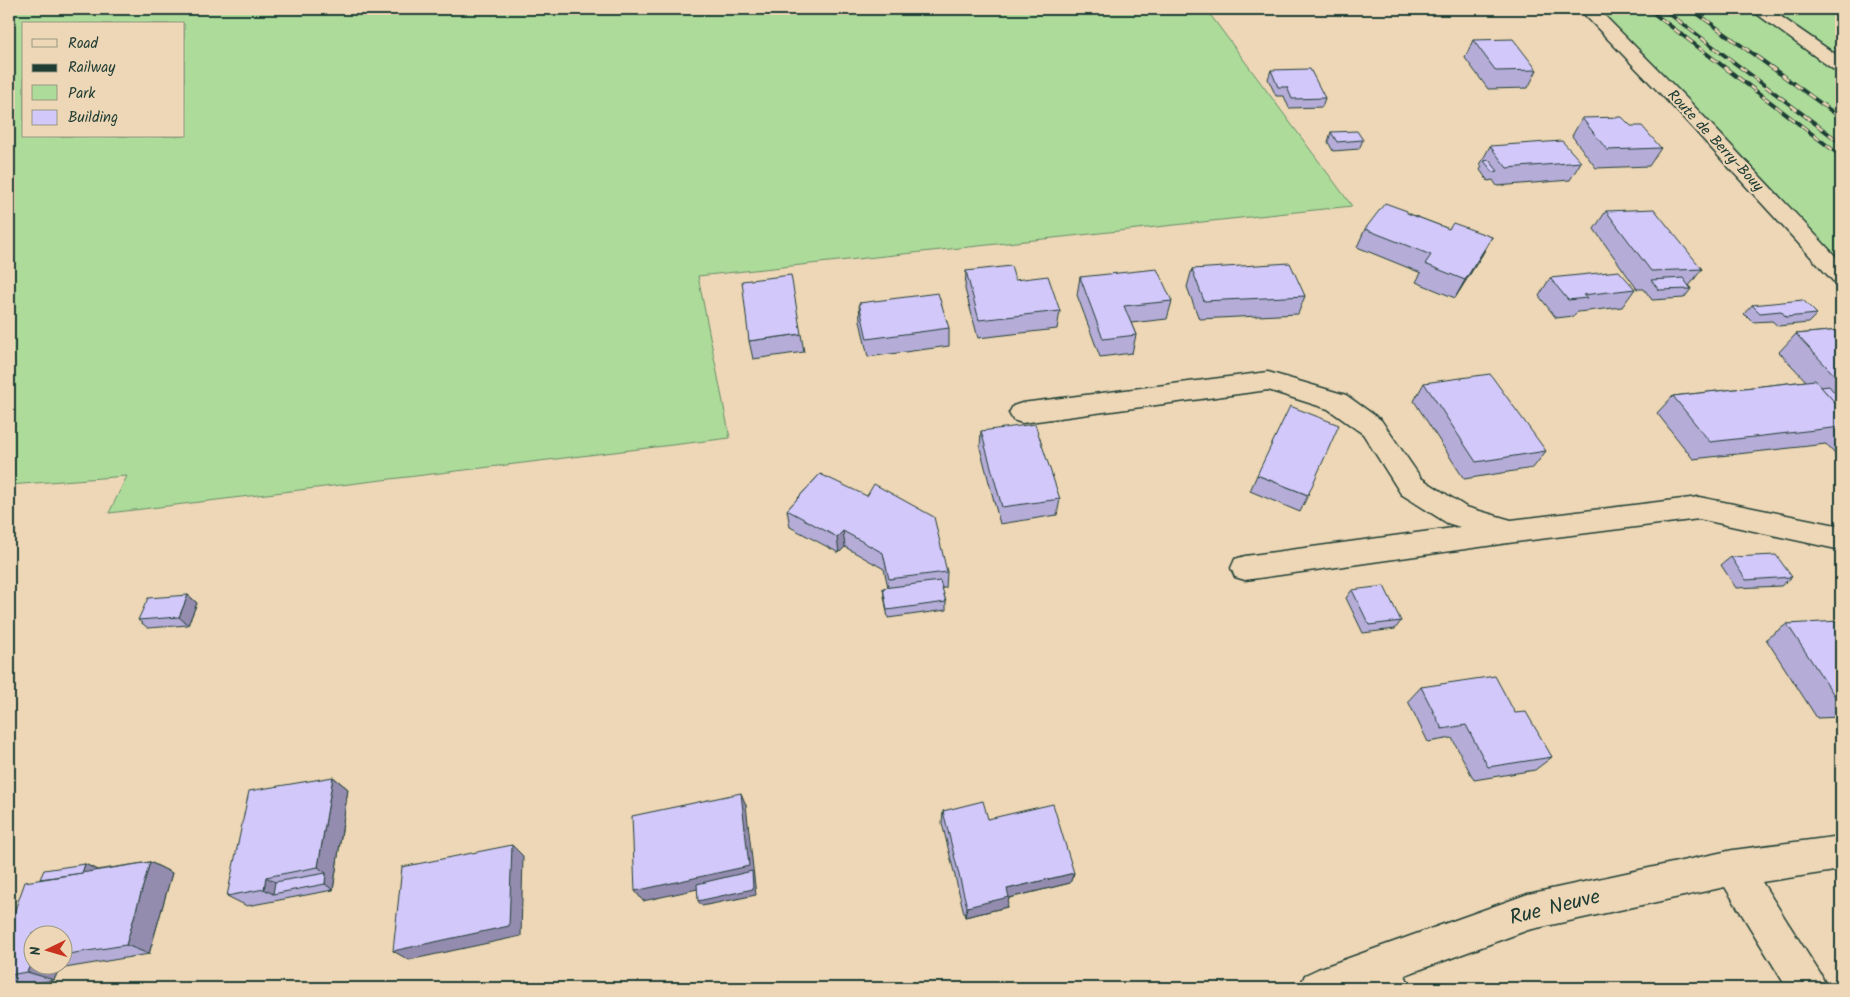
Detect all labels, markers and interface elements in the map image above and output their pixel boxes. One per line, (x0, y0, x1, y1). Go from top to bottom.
legend (22, 22, 185, 138)
text: Road (68, 32, 99, 56)
text: Railway (68, 56, 116, 80)
text: Park (68, 82, 96, 106)
street label: Route de Berry-Bouy (1661, 84, 1770, 198)
text: Building (68, 106, 118, 130)
street label: Rue Neuve (1506, 881, 1604, 935)
north arrow (22, 924, 72, 974)
text: N (25, 946, 47, 956)

